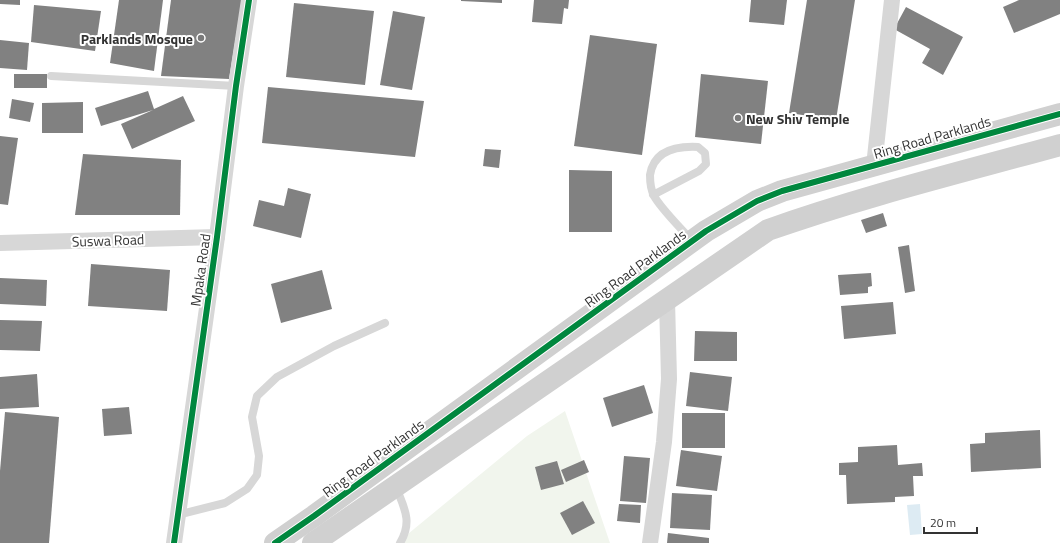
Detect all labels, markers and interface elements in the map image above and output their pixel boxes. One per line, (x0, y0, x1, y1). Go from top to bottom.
place label: Parklands Mosque (81, 28, 193, 49)
marker: Parklands Mosque (196, 33, 206, 43)
place label: New Shiv Temple (746, 108, 850, 129)
street label: Ring Road Parklands (871, 110, 993, 164)
marker: New Shiv Temple (733, 113, 743, 123)
street label: Ring Road Parklands (580, 224, 690, 312)
street label: Suswa Road (71, 228, 145, 252)
street label: Mpaka Road (185, 232, 215, 308)
street label: Ring Road Parklands (318, 414, 428, 502)
scale bar (924, 509, 977, 535)
text: 20 m (930, 513, 956, 532)

